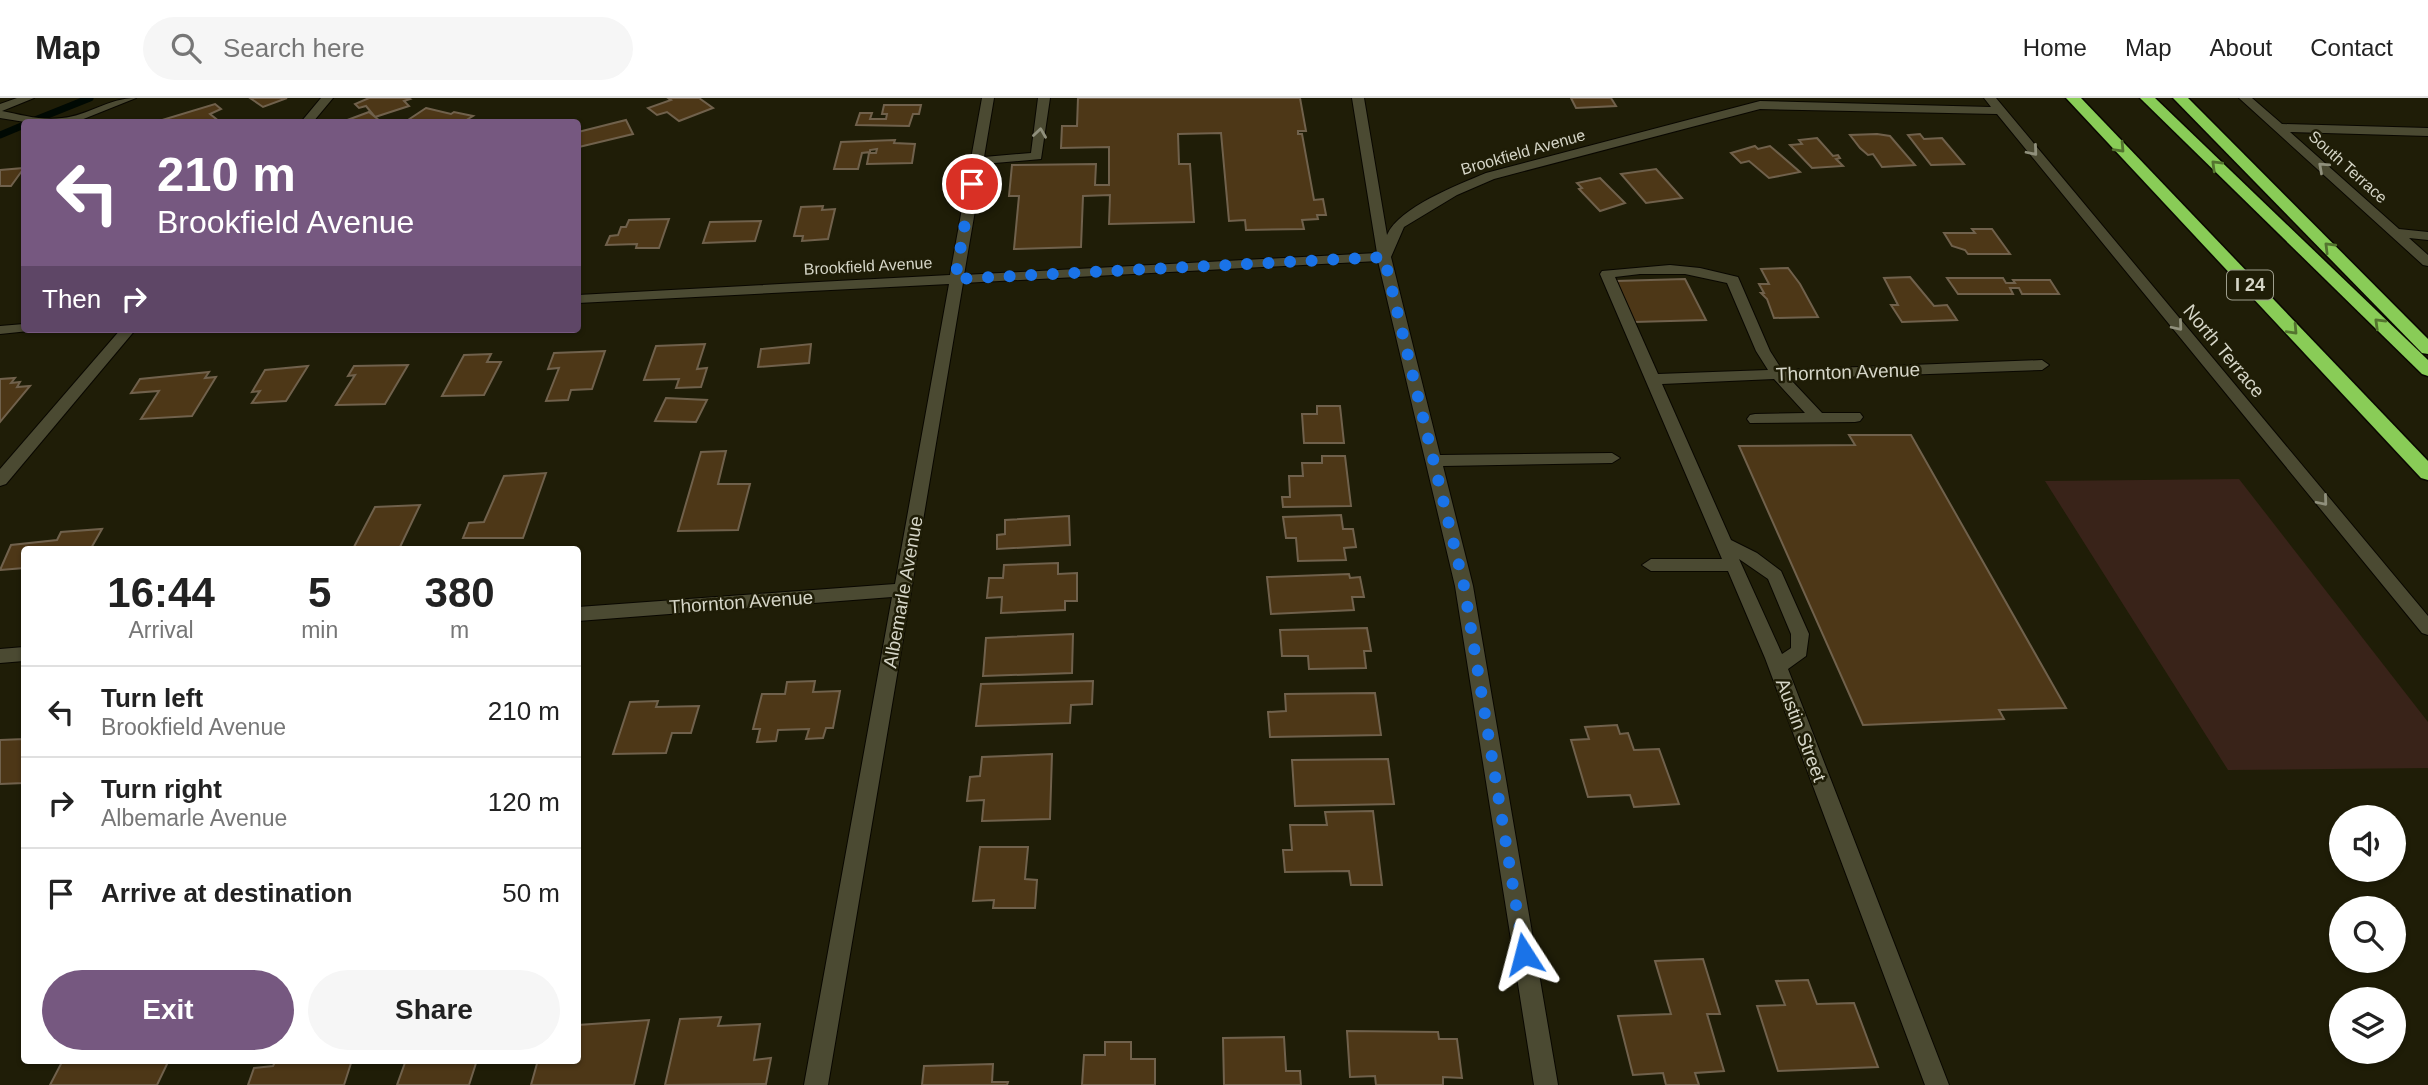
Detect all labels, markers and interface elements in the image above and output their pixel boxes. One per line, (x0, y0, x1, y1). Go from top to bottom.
search box (143, 17, 633, 80)
text: Map (35, 29, 101, 66)
icon: search (167, 29, 205, 67)
text: Search here (223, 33, 365, 63)
text: Home (2023, 34, 2087, 61)
text: Map (2125, 34, 2172, 61)
text: About (2210, 34, 2272, 61)
text: Contact (2310, 34, 2393, 61)
street label: Brookfield Avenue (1459, 126, 1587, 178)
one-way arrow (1032, 127, 1047, 138)
street label: South Terrace (2305, 127, 2391, 207)
one-way arrow (2111, 139, 2124, 152)
one-way arrow (2025, 143, 2038, 155)
icon: left (42, 147, 133, 238)
text: 210 m (157, 147, 296, 201)
pin (942, 154, 1002, 214)
one-way arrow (2211, 160, 2224, 173)
one-way arrow (2318, 163, 2331, 175)
icon: arrive (953, 165, 991, 203)
text: Brookfield Avenue (157, 204, 414, 240)
one-way arrow (2325, 243, 2337, 255)
street label: Brookfield Avenue (803, 254, 933, 278)
road number: I 24 (2227, 270, 2273, 300)
icon: right (115, 280, 153, 318)
text: Then (42, 284, 101, 314)
street label: North Terrace (2179, 300, 2269, 402)
one-way arrow (2170, 317, 2182, 330)
one-way arrow (2374, 318, 2387, 331)
one-way arrow (2285, 322, 2297, 335)
street label: Thornton Avenue (1775, 359, 1921, 385)
one-way arrow (2315, 493, 2327, 506)
street label: Albemarle Avenue (879, 514, 927, 670)
text: 16:44 (107, 569, 215, 616)
text: 5 (308, 569, 331, 616)
text: 380 (425, 569, 495, 616)
street label: Thornton Avenue (668, 586, 814, 618)
text: Arrival (128, 617, 194, 643)
text: min (301, 617, 338, 643)
text: m (450, 617, 469, 643)
street label: Austin Street (1772, 675, 1831, 785)
text: Turn left (101, 683, 203, 713)
icon: left (42, 693, 80, 731)
text: 210 m (488, 696, 560, 726)
text: Brookfield Avenue (101, 714, 286, 740)
text: Turn right (101, 774, 222, 804)
icon: right (42, 784, 80, 822)
text: 120 m (488, 787, 560, 817)
text: Albemarle Avenue (101, 805, 287, 831)
map controls (2329, 805, 2406, 1064)
button: sound (2329, 805, 2406, 882)
icon: arrive (42, 875, 80, 913)
text: Arrive at destination (101, 878, 352, 908)
text: 50 m (502, 878, 560, 908)
button: search (2329, 896, 2406, 973)
position arrow (1487, 917, 1561, 991)
button: Exit (42, 970, 294, 1050)
button: Share (308, 970, 560, 1050)
button: layers (2329, 987, 2406, 1064)

